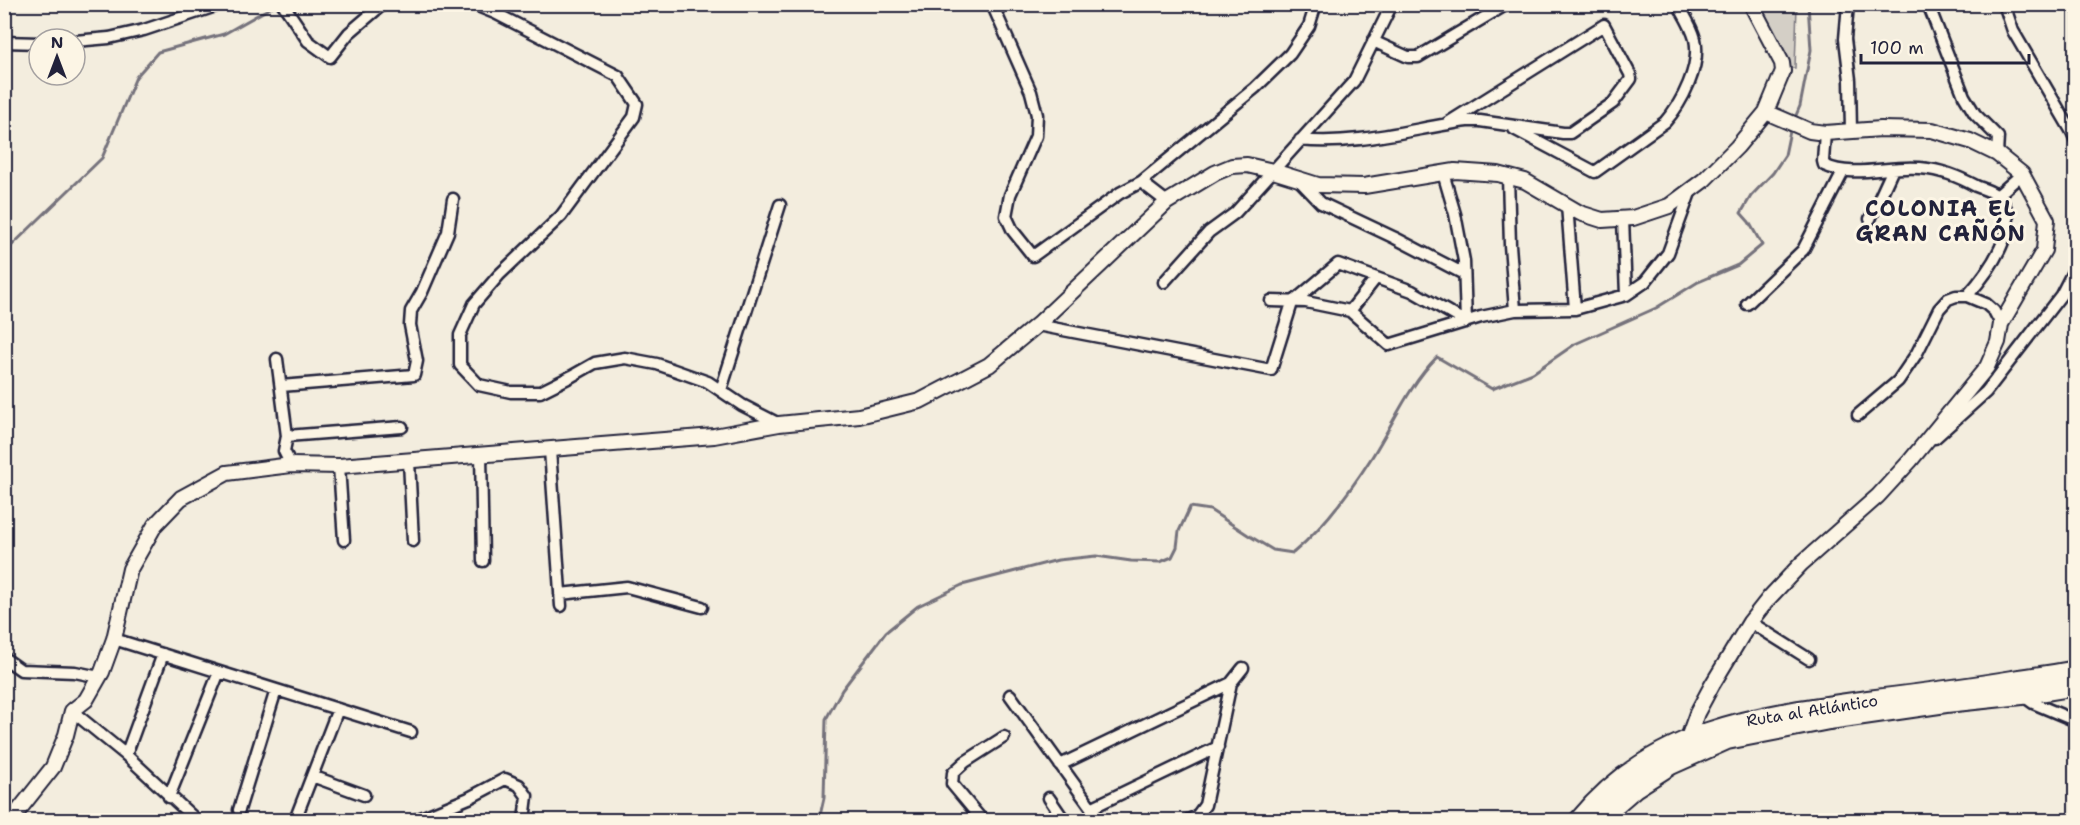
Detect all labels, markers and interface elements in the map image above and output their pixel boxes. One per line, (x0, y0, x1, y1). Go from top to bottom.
north arrow (27, 27, 87, 87)
scale bar (1861, 27, 2029, 65)
text: N (51, 32, 63, 53)
text: 100 m (1870, 36, 1924, 60)
district label: COLONIA EL GRAN CAÑÓN (1856, 194, 2026, 248)
street label: Ruta al Atlántico (1745, 690, 1879, 731)

